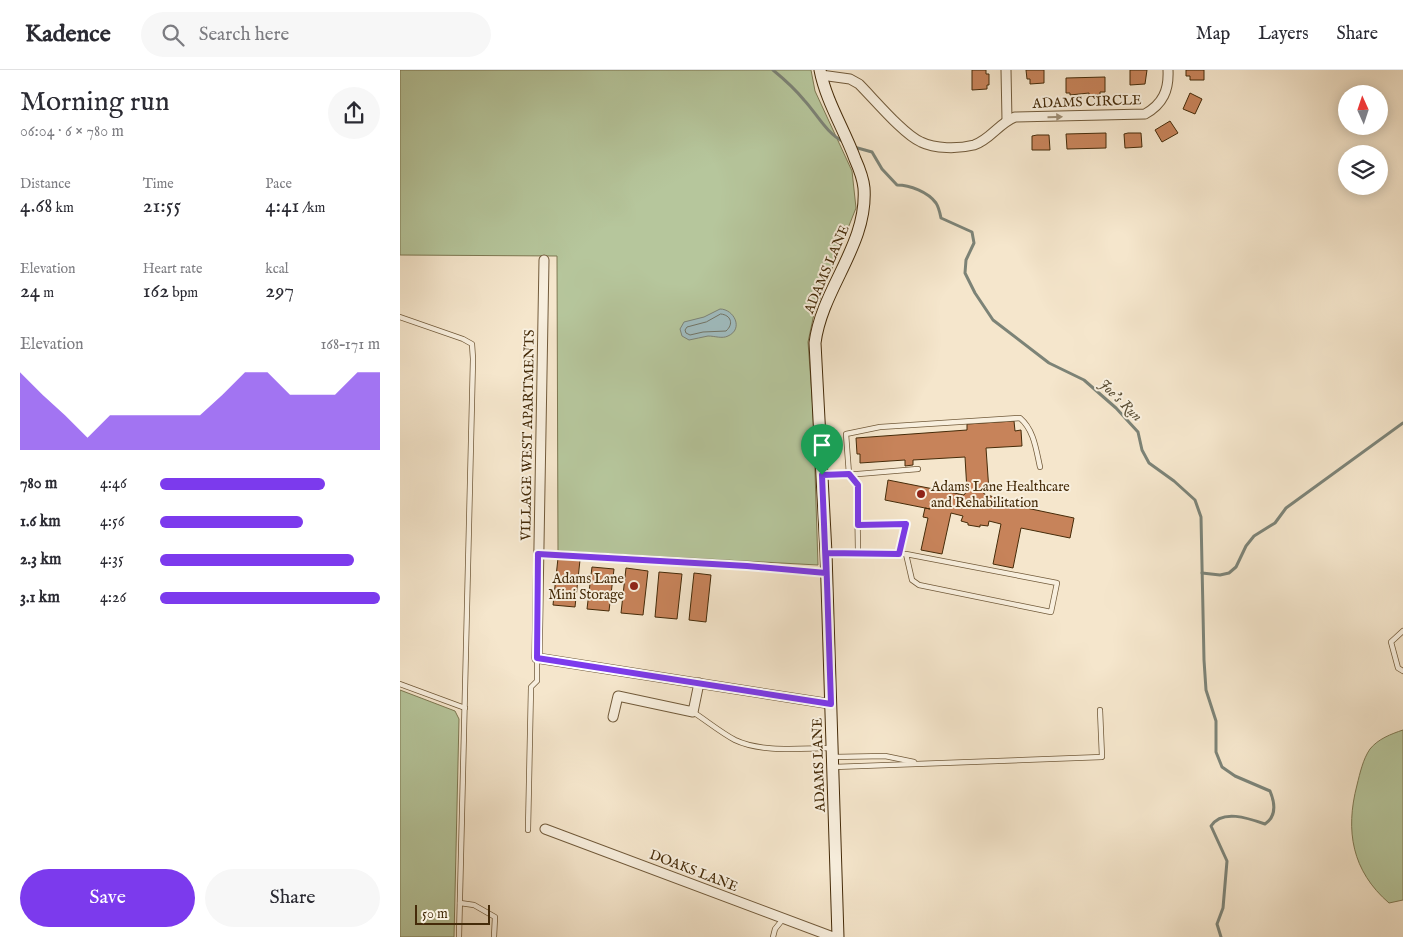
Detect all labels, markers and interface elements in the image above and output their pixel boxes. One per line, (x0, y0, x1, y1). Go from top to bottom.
search box (141, 12, 491, 57)
text: Kadence (25, 19, 111, 50)
icon: search (159, 21, 187, 49)
text: Search here (199, 23, 289, 47)
text: Map (1196, 23, 1230, 46)
text: Layers (1258, 23, 1309, 46)
text: Share (1337, 23, 1378, 46)
text: Morning run (20, 85, 170, 120)
north arrow (1338, 85, 1388, 135)
map controls (1338, 85, 1388, 195)
button: share (328, 87, 380, 139)
street label: ADAMS CIRCLE (1031, 91, 1142, 113)
one-way arrow (1048, 113, 1064, 121)
text: 06:04 · 6 × 780 m (20, 122, 124, 142)
button: layers (1338, 145, 1388, 195)
text: Distance (20, 175, 71, 193)
text: Time (143, 175, 174, 193)
text: Pace (265, 175, 292, 193)
text: 4.68 (20, 193, 52, 220)
text: 21:55 (143, 193, 181, 220)
text: 4:41 (265, 193, 299, 220)
text: km (52, 199, 74, 217)
text: /km (299, 199, 325, 217)
street label: ADAMS LANE (800, 222, 854, 317)
text: Elevation (20, 260, 76, 278)
text: Heart rate (143, 260, 202, 278)
text: kcal (265, 260, 289, 278)
text: 24 (20, 278, 40, 305)
text: 162 (143, 278, 169, 305)
text: 297 (265, 278, 294, 305)
text: m (40, 284, 54, 302)
text: bpm (169, 284, 198, 302)
street label: VILLAGE WEST APARTMENTS (517, 329, 539, 542)
text: Elevation (20, 335, 83, 355)
text: 168–171 m (320, 335, 380, 355)
water label: Joe's Run (1095, 375, 1146, 426)
pin (801, 424, 843, 475)
icon: arrive (808, 431, 836, 459)
text: 780 m (20, 474, 57, 494)
text: 4:46 (100, 474, 127, 494)
place label: Adams Lane Healthcare and Rehabilitation (930, 478, 1070, 512)
marker: Adams Lane Healthcare and Rehabilitation (915, 488, 927, 500)
text: 1.6 km (20, 512, 61, 532)
text: 4:56 (100, 512, 125, 532)
text: 2.3 km (20, 550, 61, 570)
text: 4:35 (100, 550, 124, 570)
place label: Adams Lane Mini Storage (548, 570, 625, 604)
marker: Adams Lane Mini Storage (628, 580, 640, 592)
text: 3.1 km (20, 588, 60, 608)
text: 4:26 (100, 588, 126, 608)
street label: ADAMS LANE (808, 717, 830, 814)
street label: DOAKS LANE (647, 846, 741, 896)
button: Save (20, 869, 195, 927)
button: Share (205, 869, 380, 927)
scale bar (415, 902, 490, 925)
text: 50 m (422, 905, 448, 923)

